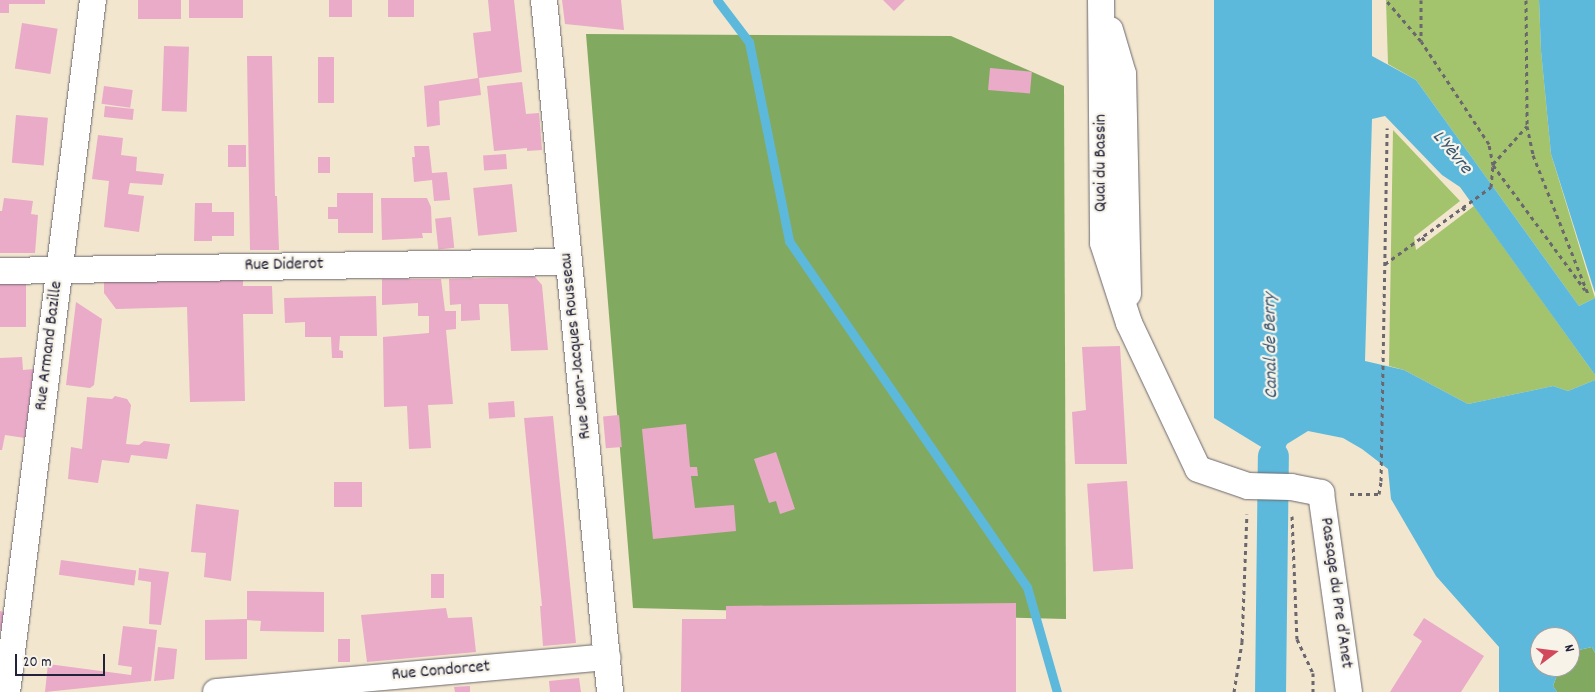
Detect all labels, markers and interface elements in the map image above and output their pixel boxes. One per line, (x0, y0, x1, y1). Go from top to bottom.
street label: Quai du Bassin (1091, 114, 1113, 212)
water label: L'Yèvre (1426, 127, 1476, 179)
street label: Rue Jean-Jacques Rousseau (556, 252, 598, 440)
street label: Rue Diderot (244, 255, 324, 277)
street label: Rue Armand Bazille (31, 280, 69, 412)
water label: Canal de Berry (1260, 293, 1284, 399)
street label: Passage du Pre d’Anet (1314, 516, 1356, 670)
north arrow (1530, 627, 1580, 677)
text: N (1558, 642, 1579, 654)
scale bar (18, 644, 108, 676)
text: 20 m (23, 652, 51, 674)
street label: Rue Condorcet (391, 657, 491, 687)

